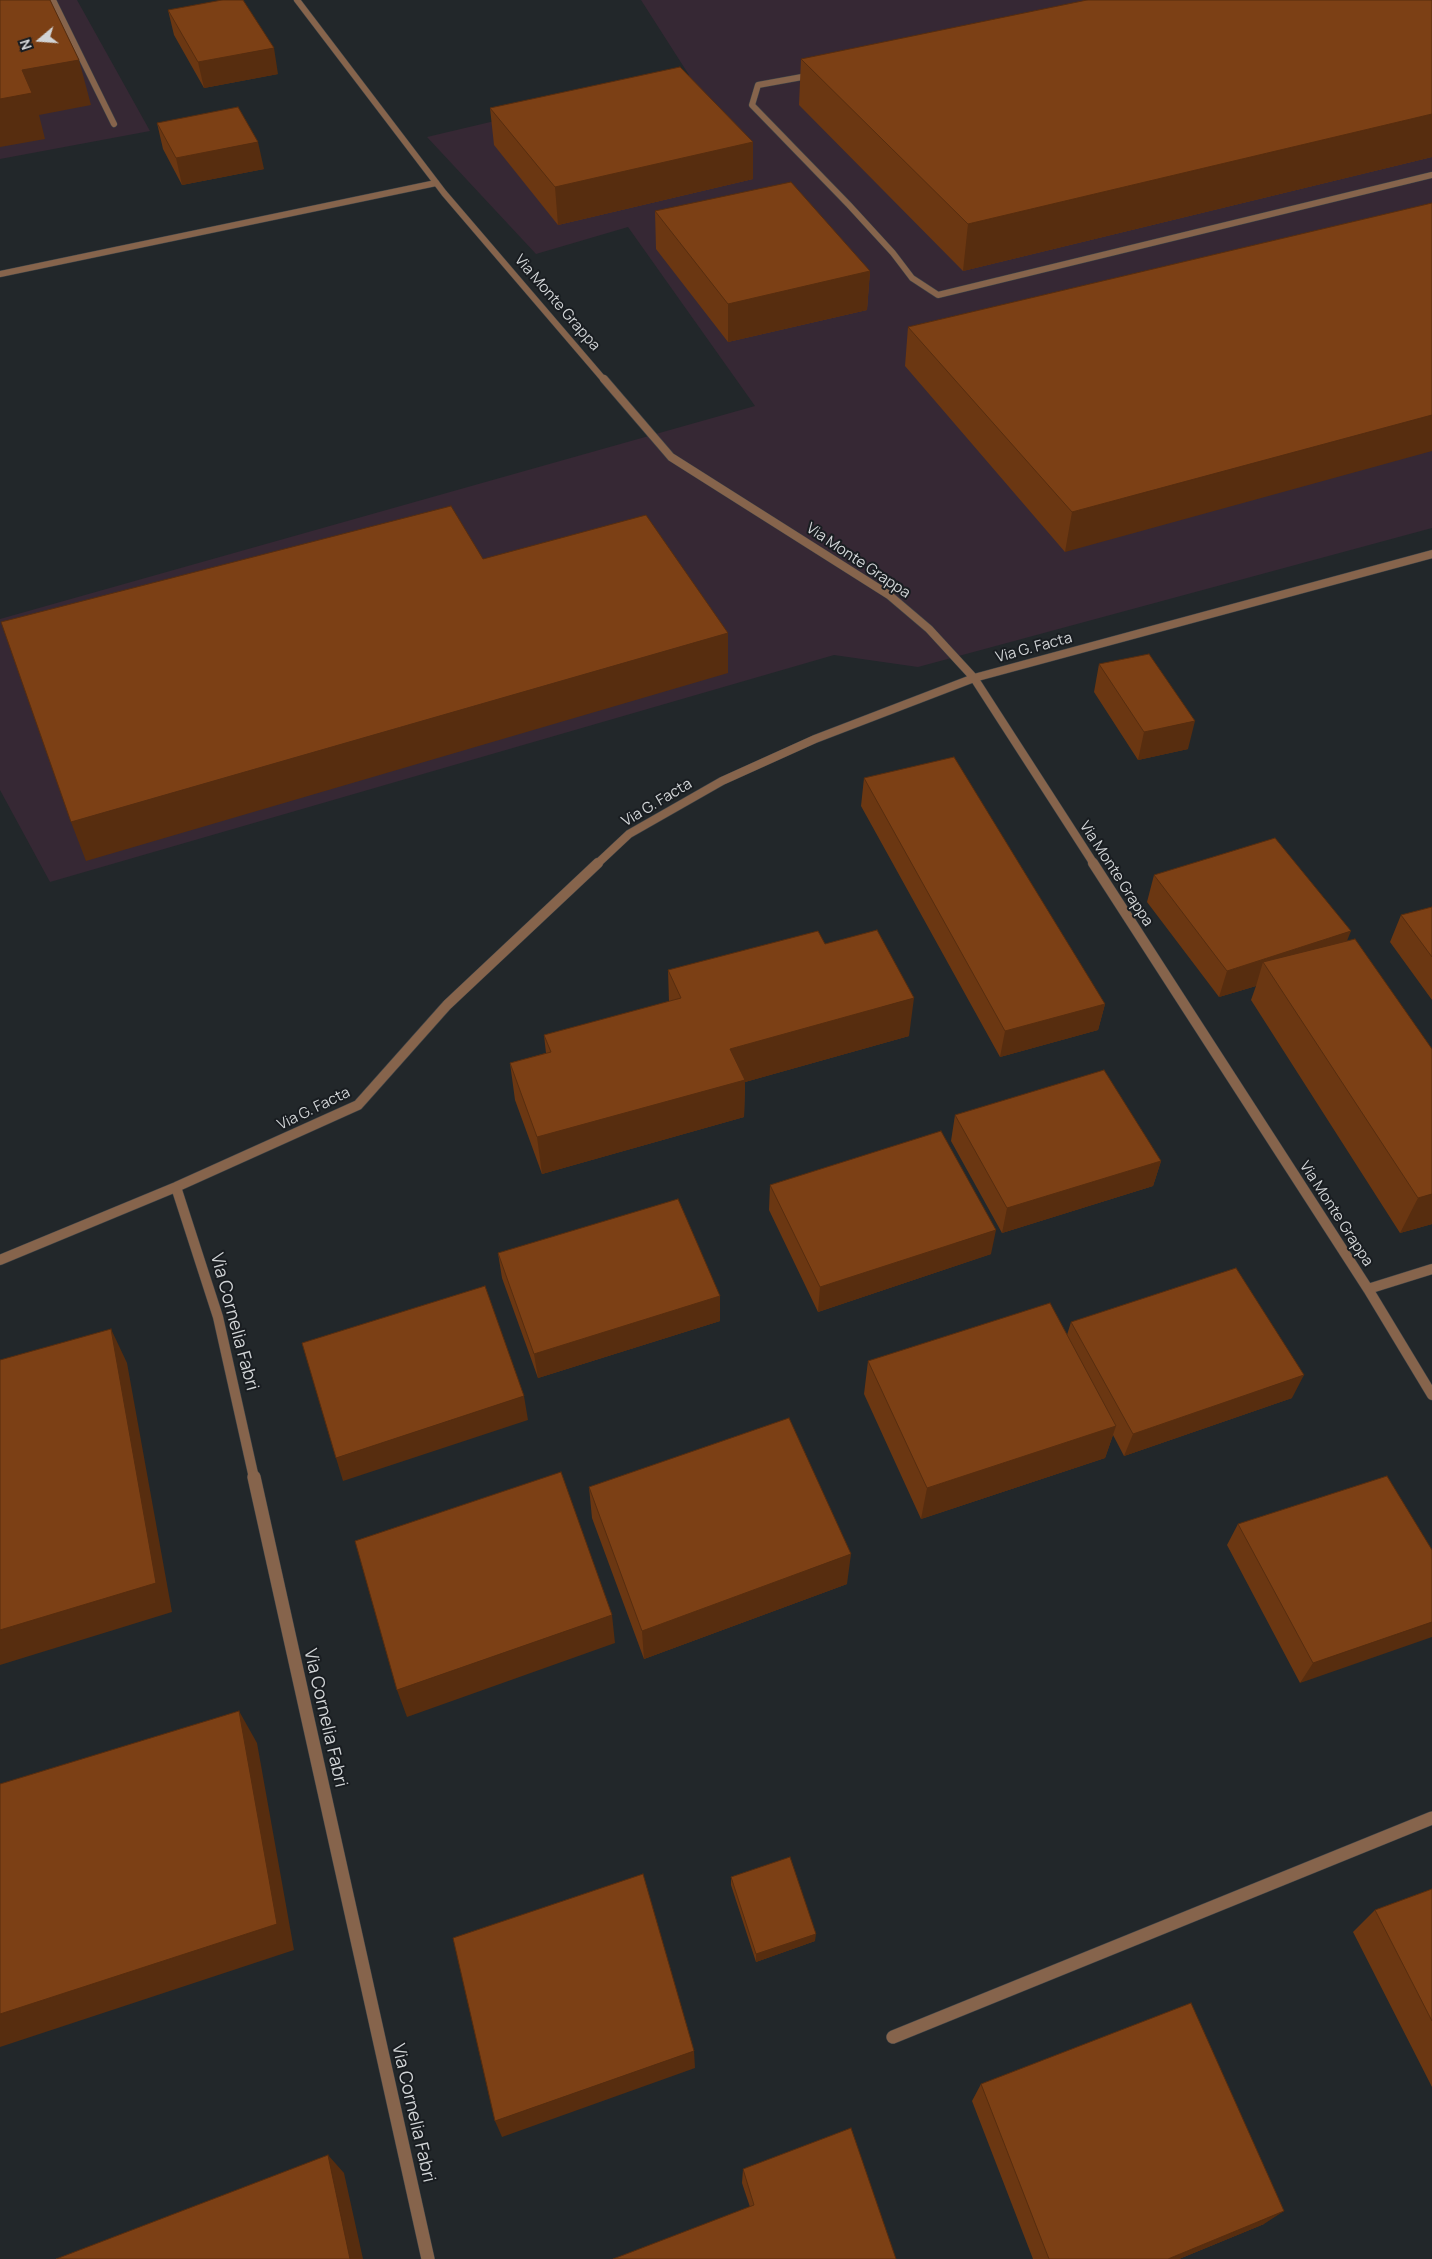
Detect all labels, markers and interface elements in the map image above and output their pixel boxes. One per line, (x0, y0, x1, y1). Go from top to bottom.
north arrow (15, 15, 65, 65)
text: N (15, 37, 36, 53)
street label: Via Monte Grappa (510, 251, 604, 355)
street label: Via Monte Grappa (803, 520, 913, 602)
street label: Via G. Facta (994, 629, 1074, 667)
street label: Via G. Facta (619, 775, 695, 831)
street label: Via Monte Grappa (1075, 818, 1157, 930)
street label: Via G. Facta (275, 1084, 353, 1134)
street label: Via Monte Grappa (1295, 1158, 1377, 1270)
street label: Via Cornelia Fabri (205, 1251, 263, 1393)
street label: Via Cornelia Fabri (299, 1647, 351, 1789)
street label: Via Cornelia Fabri (387, 2042, 439, 2184)

